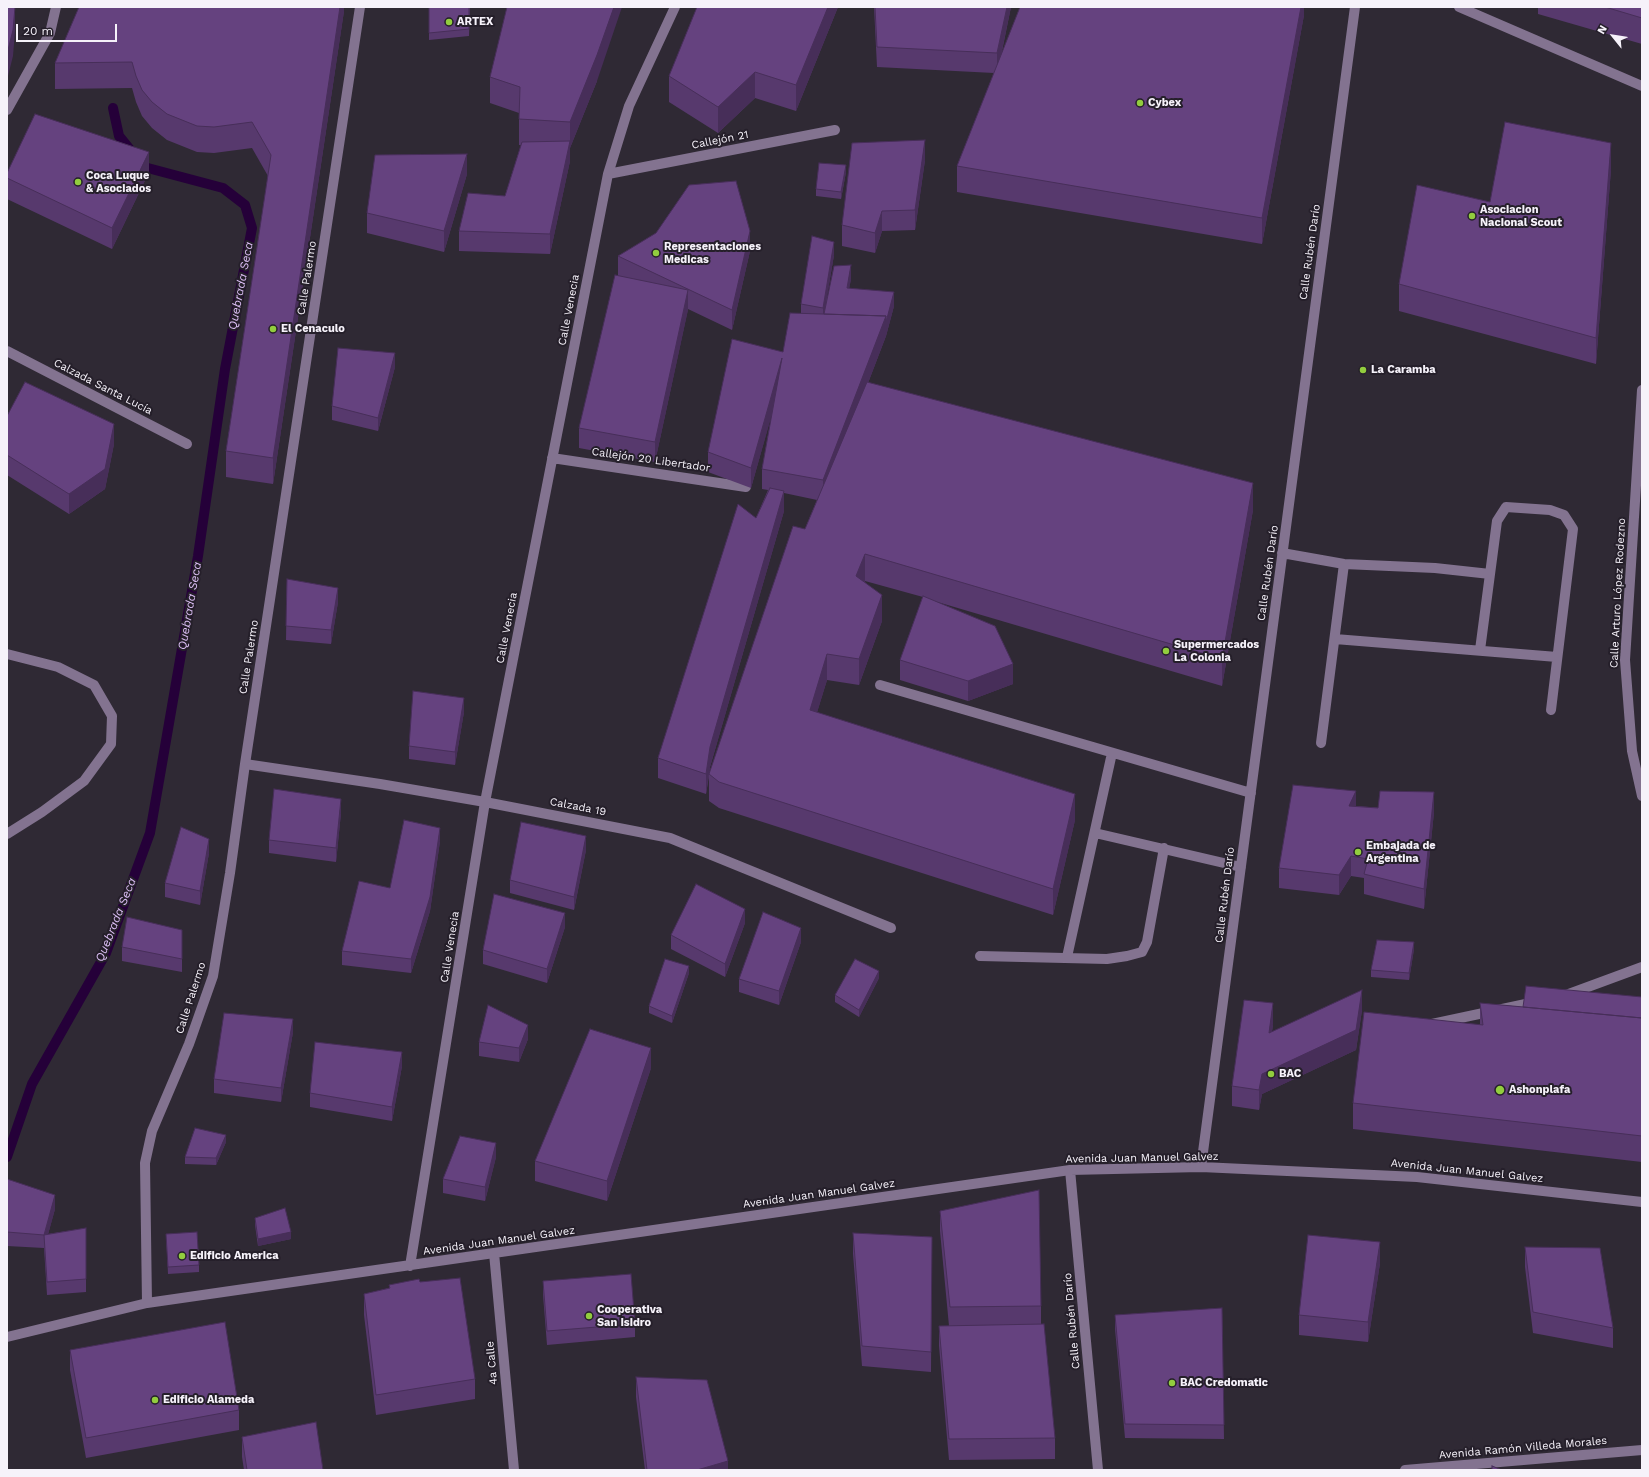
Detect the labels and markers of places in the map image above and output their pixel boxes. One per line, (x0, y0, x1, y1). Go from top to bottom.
place label: ARTEX (457, 15, 493, 29)
marker: ARTEX (444, 17, 454, 27)
place label: Cybex (1148, 96, 1181, 110)
marker: Cybex (1135, 98, 1145, 108)
place label: Coca Luque & Asociados (86, 169, 151, 195)
marker: Coca Luque & Asociados (73, 177, 83, 187)
place label: Asociacion Nacional Scout (1480, 203, 1562, 229)
marker: Asociacion Nacional Scout (1467, 211, 1477, 221)
place label: Representaciones Medicas (664, 240, 761, 266)
marker: Representaciones Medicas (651, 248, 661, 258)
place label: El Cenaculo (281, 322, 345, 336)
marker: El Cenaculo (268, 324, 278, 334)
place label: La Caramba (1371, 363, 1436, 377)
marker: La Caramba (1358, 365, 1368, 375)
place label: Supermercados La Colonia (1174, 638, 1259, 664)
marker: Supermercados La Colonia (1161, 646, 1171, 656)
place label: Embajada de Argentina (1366, 839, 1436, 865)
marker: Embajada de Argentina (1353, 847, 1363, 857)
place label: BAC (1279, 1067, 1301, 1081)
marker: BAC (1266, 1069, 1276, 1079)
place label: Ashonplafa (1509, 1083, 1570, 1097)
marker: Ashonplafa (1494, 1084, 1506, 1096)
place label: Edificio America (190, 1249, 279, 1263)
marker: Edificio America (177, 1251, 187, 1261)
place label: Cooperativa San Isidro (597, 1303, 662, 1329)
marker: Cooperativa San Isidro (584, 1311, 594, 1321)
place label: BAC Credomatic (1180, 1376, 1268, 1390)
marker: BAC Credomatic (1167, 1378, 1177, 1388)
place label: Edificio Alameda (163, 1393, 254, 1407)
marker: Edificio Alameda (150, 1395, 160, 1405)

